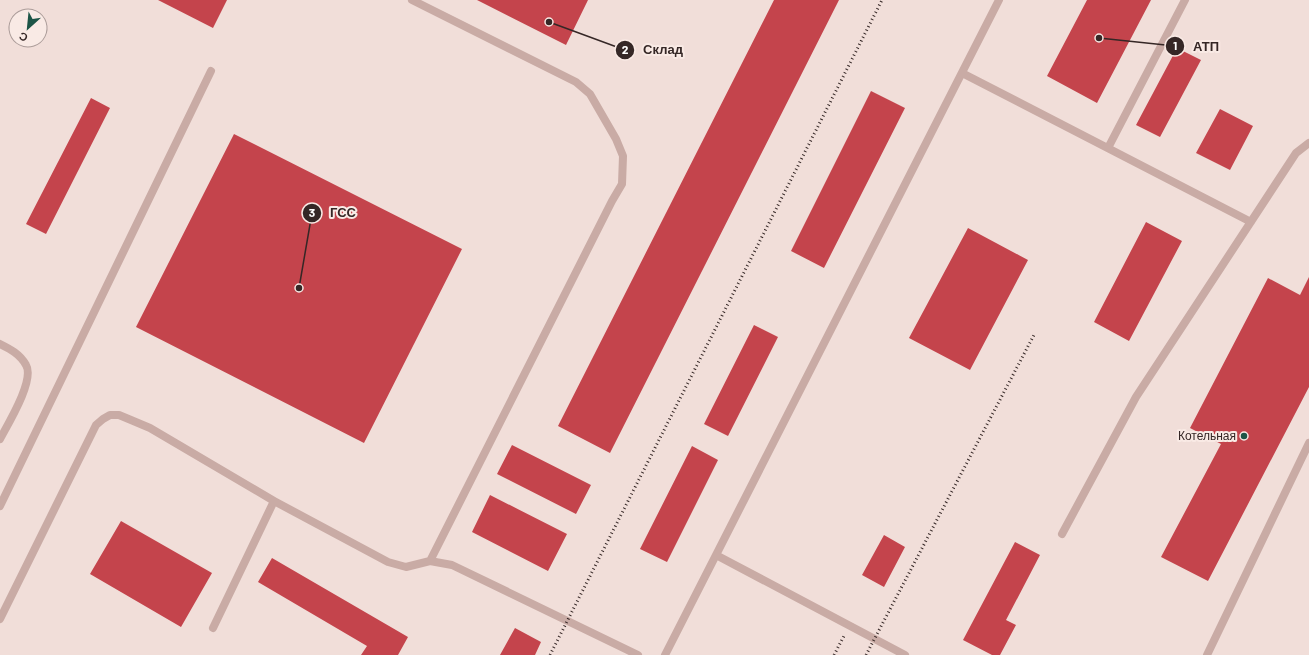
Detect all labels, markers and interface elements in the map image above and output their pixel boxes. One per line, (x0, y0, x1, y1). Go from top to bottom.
north arrow (8, 8, 48, 48)
text: С (17, 30, 30, 45)
callout: АТП (1165, 34, 1227, 59)
callout: Склад (615, 37, 691, 62)
text: 1 (1173, 38, 1177, 52)
text: АТП (1193, 38, 1219, 54)
text: Склад (643, 41, 684, 57)
text: 2 (622, 42, 629, 56)
callout: ГСС (302, 200, 364, 225)
text: ГСС (330, 204, 357, 220)
text: 3 (309, 205, 315, 219)
place label: Котельная (1178, 428, 1236, 442)
marker: Котельная (1239, 431, 1249, 441)

